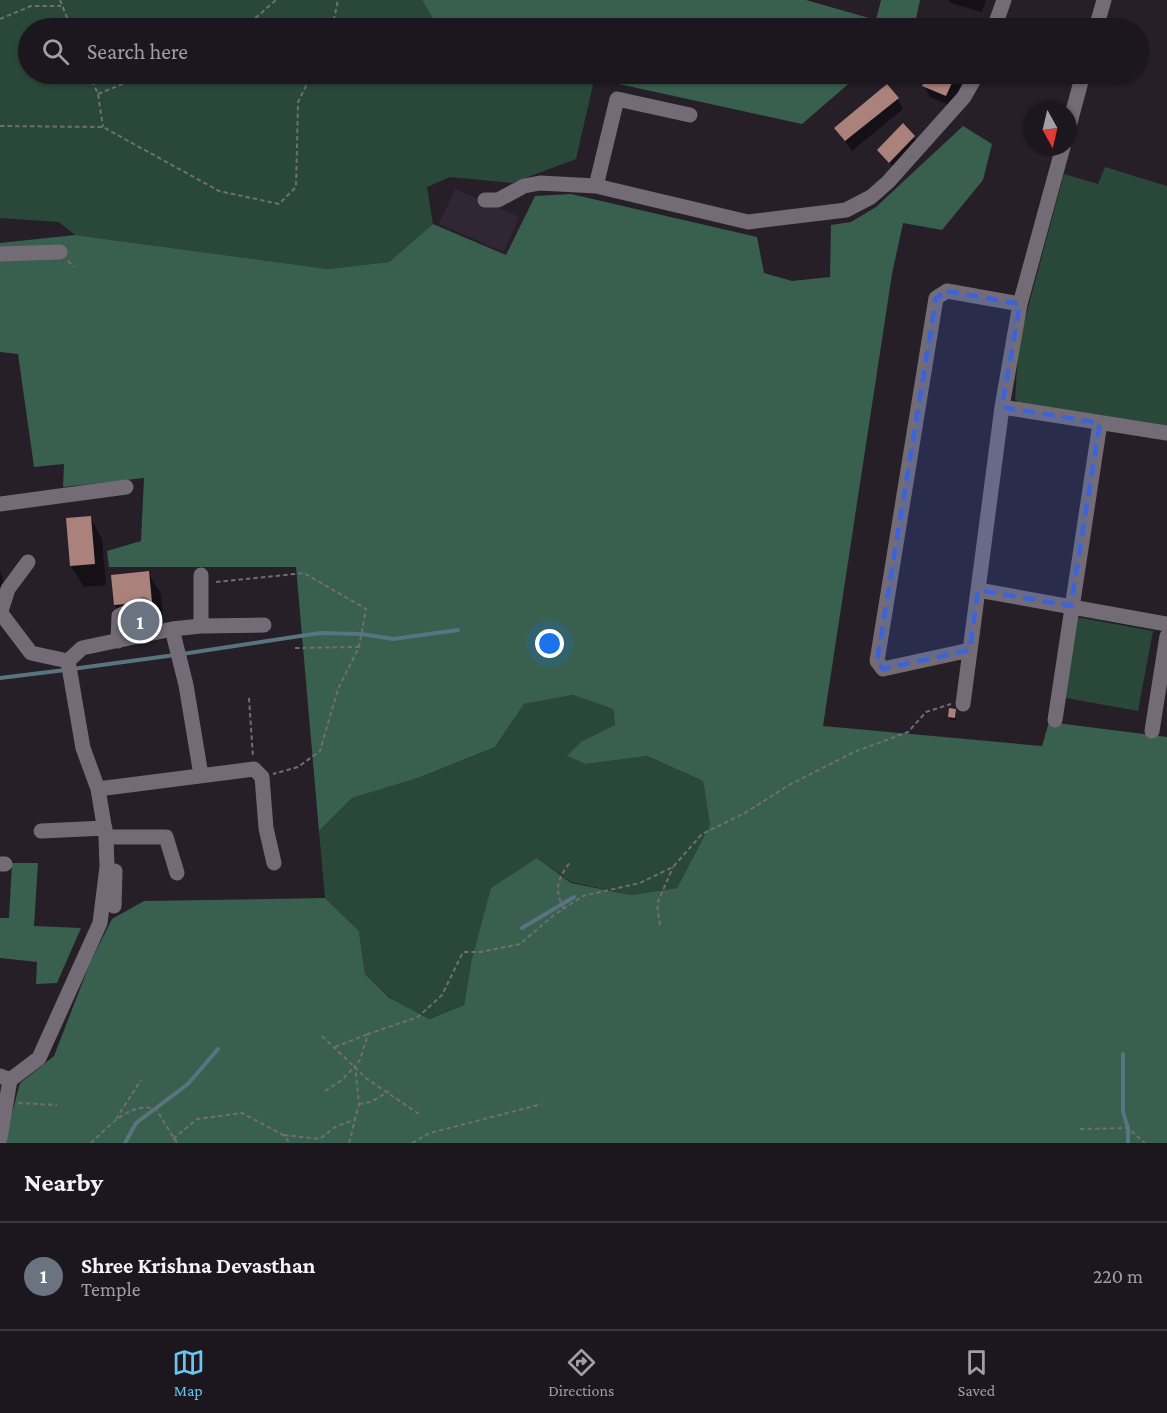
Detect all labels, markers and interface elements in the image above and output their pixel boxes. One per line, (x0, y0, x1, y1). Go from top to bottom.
search box (18, 18, 1149, 84)
icon: search (39, 35, 72, 68)
text: Search here (87, 39, 188, 64)
north arrow (1023, 102, 1077, 156)
pin: 1 (120, 598, 160, 644)
your location (535, 629, 564, 658)
text: Nearby (24, 1168, 103, 1197)
text: Shree Krishna Devasthan (81, 1253, 315, 1278)
text: 1 (40, 1265, 47, 1287)
text: 220 m (1093, 1265, 1143, 1287)
text: Temple (81, 1278, 141, 1300)
tab: Map (172, 1346, 205, 1399)
tab: Directions (548, 1346, 614, 1399)
tab: Saved (958, 1346, 995, 1399)

